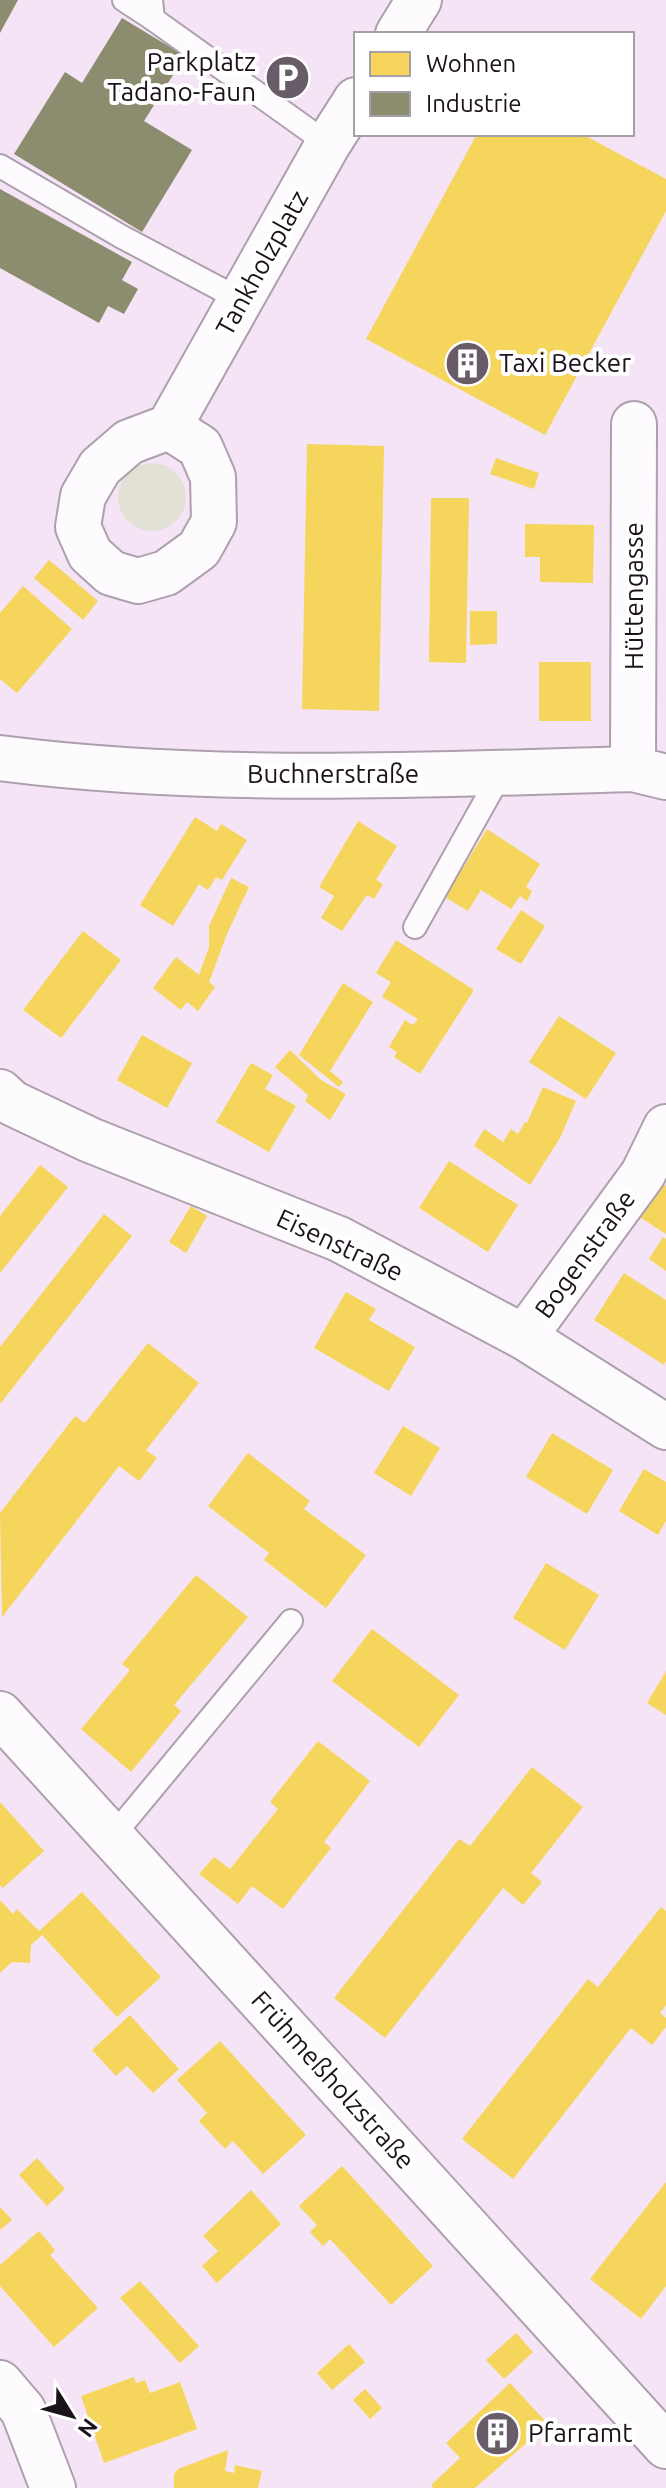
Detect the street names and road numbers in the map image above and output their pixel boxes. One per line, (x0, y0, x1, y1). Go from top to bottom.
street label: Tankholzplatz (210, 185, 313, 340)
street label: Hüttengasse (619, 522, 648, 670)
street label: Buchnerstraße (247, 759, 419, 788)
street label: Bogenstraße (529, 1184, 641, 1323)
street label: Eisenstraße (272, 1203, 408, 1286)
street label: Frühmeßholzstraße (246, 1985, 421, 2174)

